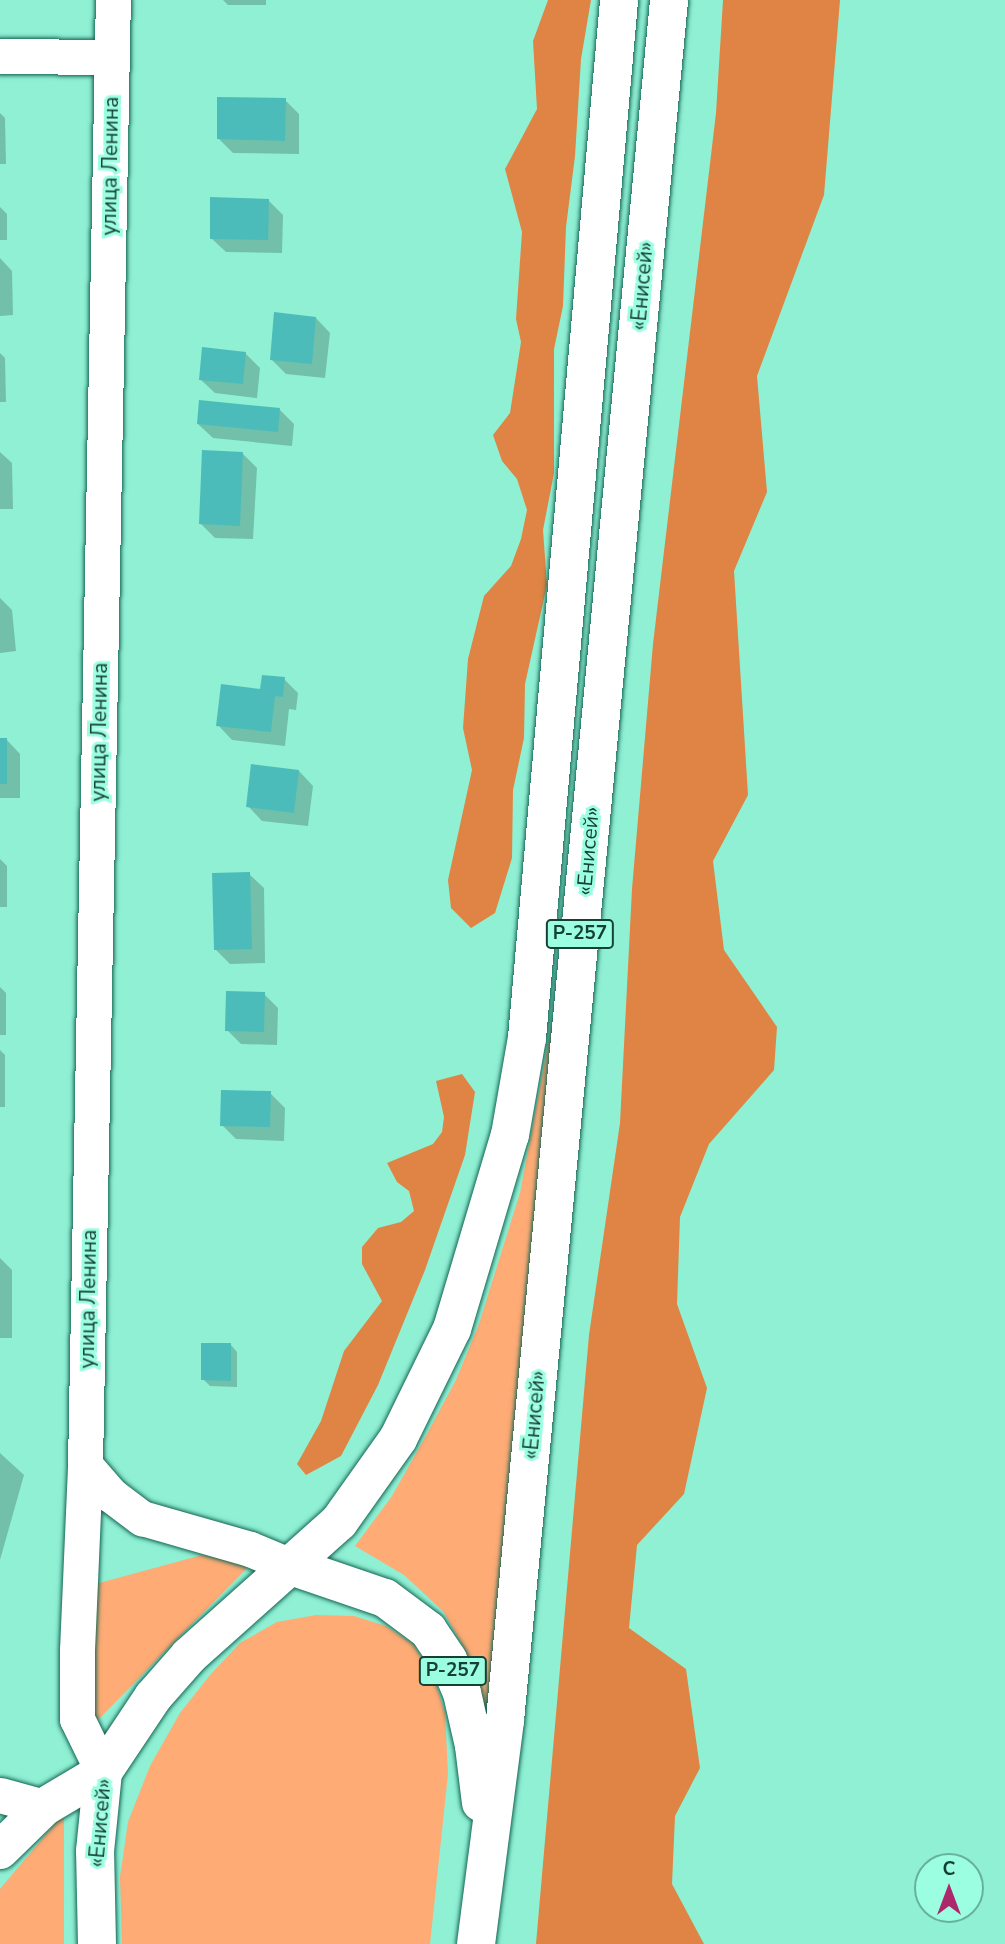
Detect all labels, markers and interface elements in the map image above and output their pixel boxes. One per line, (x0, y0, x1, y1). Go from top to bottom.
street label: улица Ленина (96, 96, 124, 236)
street label: «Енисей» (626, 241, 658, 331)
street label: улица Ленина (85, 662, 113, 802)
street label: «Енисей» (572, 806, 604, 896)
road number: Р-257 (545, 918, 615, 950)
street label: улица Ленина (74, 1229, 102, 1369)
street label: «Енисей» (518, 1370, 550, 1460)
road number: Р-257 (418, 1656, 488, 1686)
street label: «Енисей» (84, 1778, 116, 1868)
north arrow (914, 1853, 984, 1923)
text: С (943, 1856, 955, 1882)

